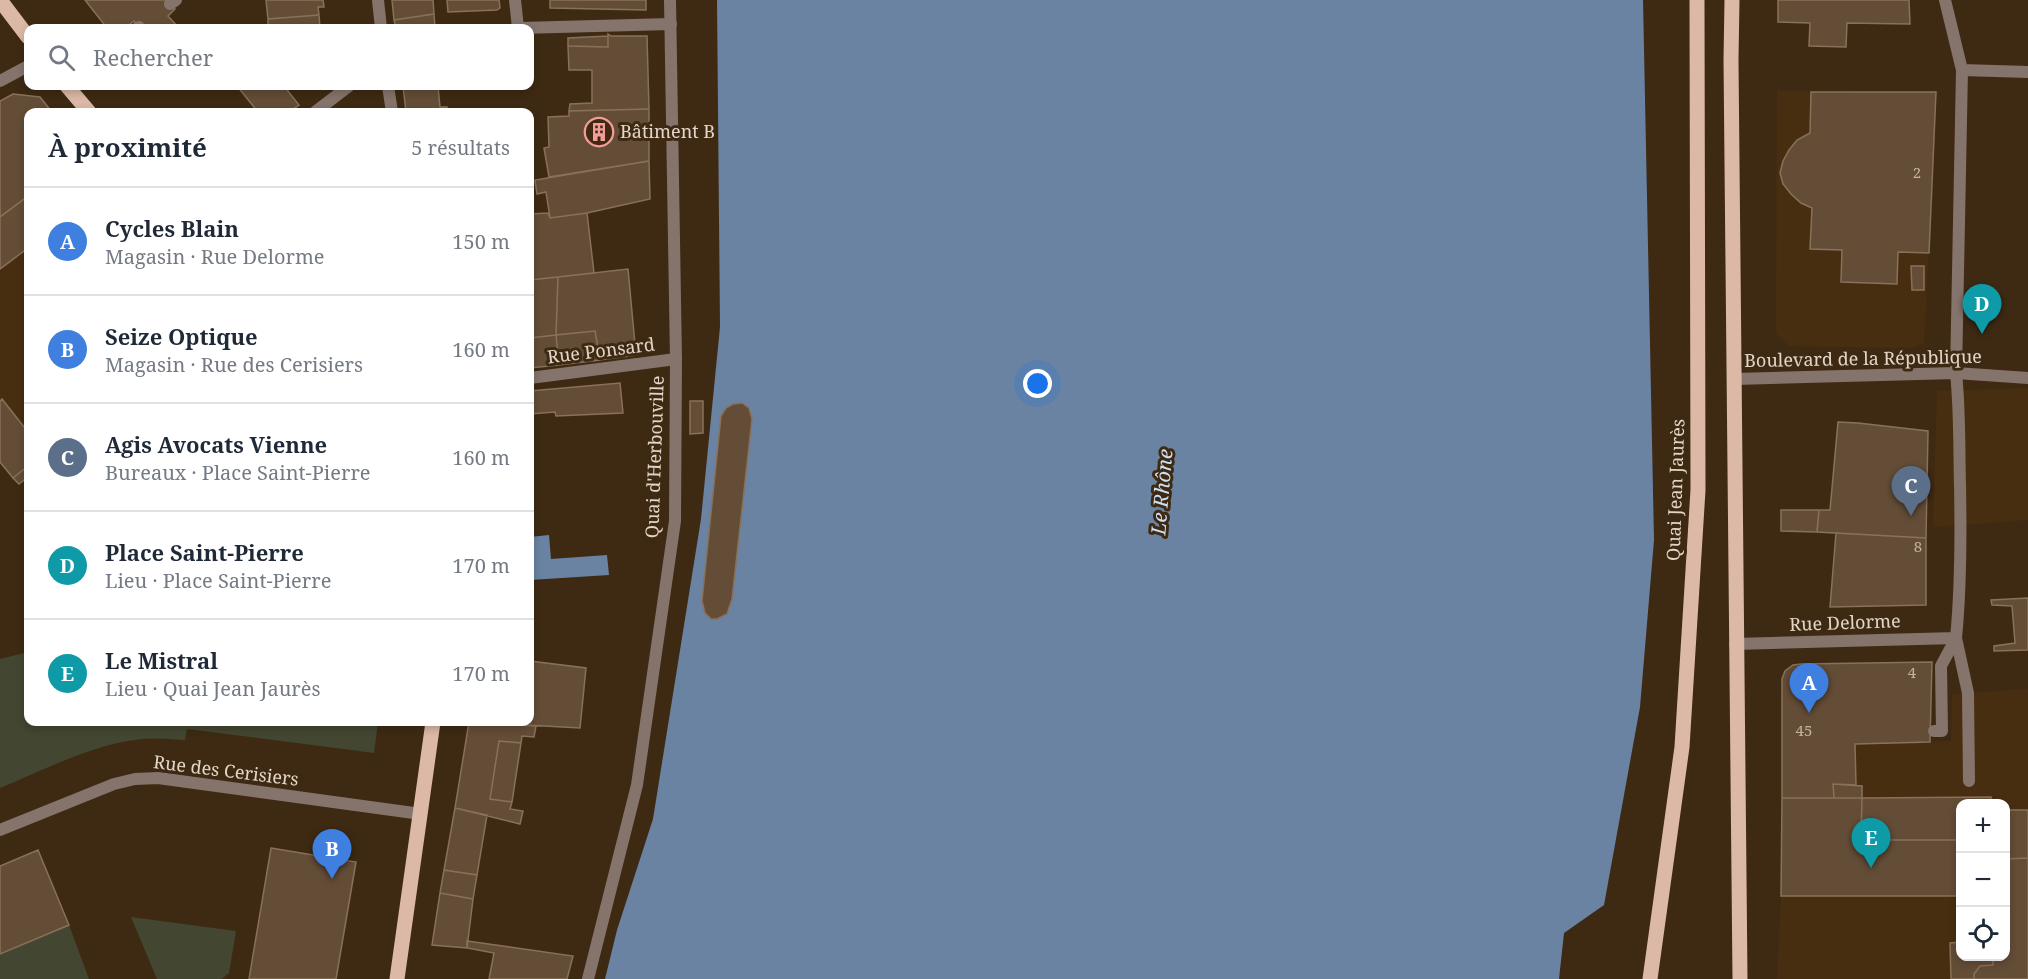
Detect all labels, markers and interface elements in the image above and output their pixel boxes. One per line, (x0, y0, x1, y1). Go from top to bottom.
search box (24, 24, 534, 90)
icon: search (45, 41, 78, 74)
text: Rechercher (93, 42, 213, 72)
building icon: Bâtiment B (583, 116, 615, 148)
place label: Bâtiment B (620, 119, 715, 143)
text: À proximité (48, 129, 207, 165)
text: 5 résultats (411, 134, 510, 161)
house number: 2 (1913, 162, 1921, 182)
text: Cycles Blain (105, 213, 239, 243)
text: A (60, 228, 75, 255)
text: 150 m (452, 228, 510, 255)
text: Magasin · Rue Delorme (105, 243, 324, 270)
pin: D (1962, 284, 2002, 334)
text: Seize Optique (105, 321, 258, 351)
street label: Rue Ponsard (546, 332, 656, 369)
text: B (61, 336, 74, 363)
text: 160 m (452, 336, 510, 363)
street label: Boulevard de la République (1744, 344, 1982, 372)
text: Magasin · Rue des Cerisiers (105, 351, 363, 378)
your location (1023, 369, 1052, 398)
street label: Quai d'Herbouville (639, 375, 669, 539)
street label: Quai Jean Jaurès (1661, 419, 1689, 561)
text: Agis Avocats Vienne (105, 429, 327, 459)
text: C (61, 444, 74, 471)
text: 160 m (452, 444, 510, 471)
water label: Le Rhône (1144, 448, 1179, 537)
text: Bureaux · Place Saint-Pierre (105, 459, 371, 486)
pin: C (1892, 466, 1930, 516)
house number: 8 (1914, 536, 1922, 556)
text: Place Saint-Pierre (105, 537, 304, 567)
text: D (60, 552, 75, 579)
text: 170 m (452, 552, 510, 579)
text: Lieu · Place Saint-Pierre (105, 567, 331, 594)
street label: Rue Delorme (1789, 608, 1901, 636)
text: Le Mistral (105, 645, 218, 675)
text: E (61, 660, 74, 687)
text: 170 m (452, 660, 510, 687)
house number: 4 (1908, 662, 1917, 682)
pin: A (1790, 664, 1828, 713)
text: Lieu · Quai Jean Jaurès (105, 675, 321, 702)
house number: 45 (1796, 720, 1812, 740)
street label: Rue des Cerisiers (152, 749, 300, 791)
map controls (1956, 799, 2010, 961)
button: + (1956, 799, 2010, 853)
pin: E (1852, 818, 1890, 868)
pin: B (312, 830, 352, 879)
button: − (1956, 853, 2010, 907)
button: locate (1956, 907, 2010, 961)

